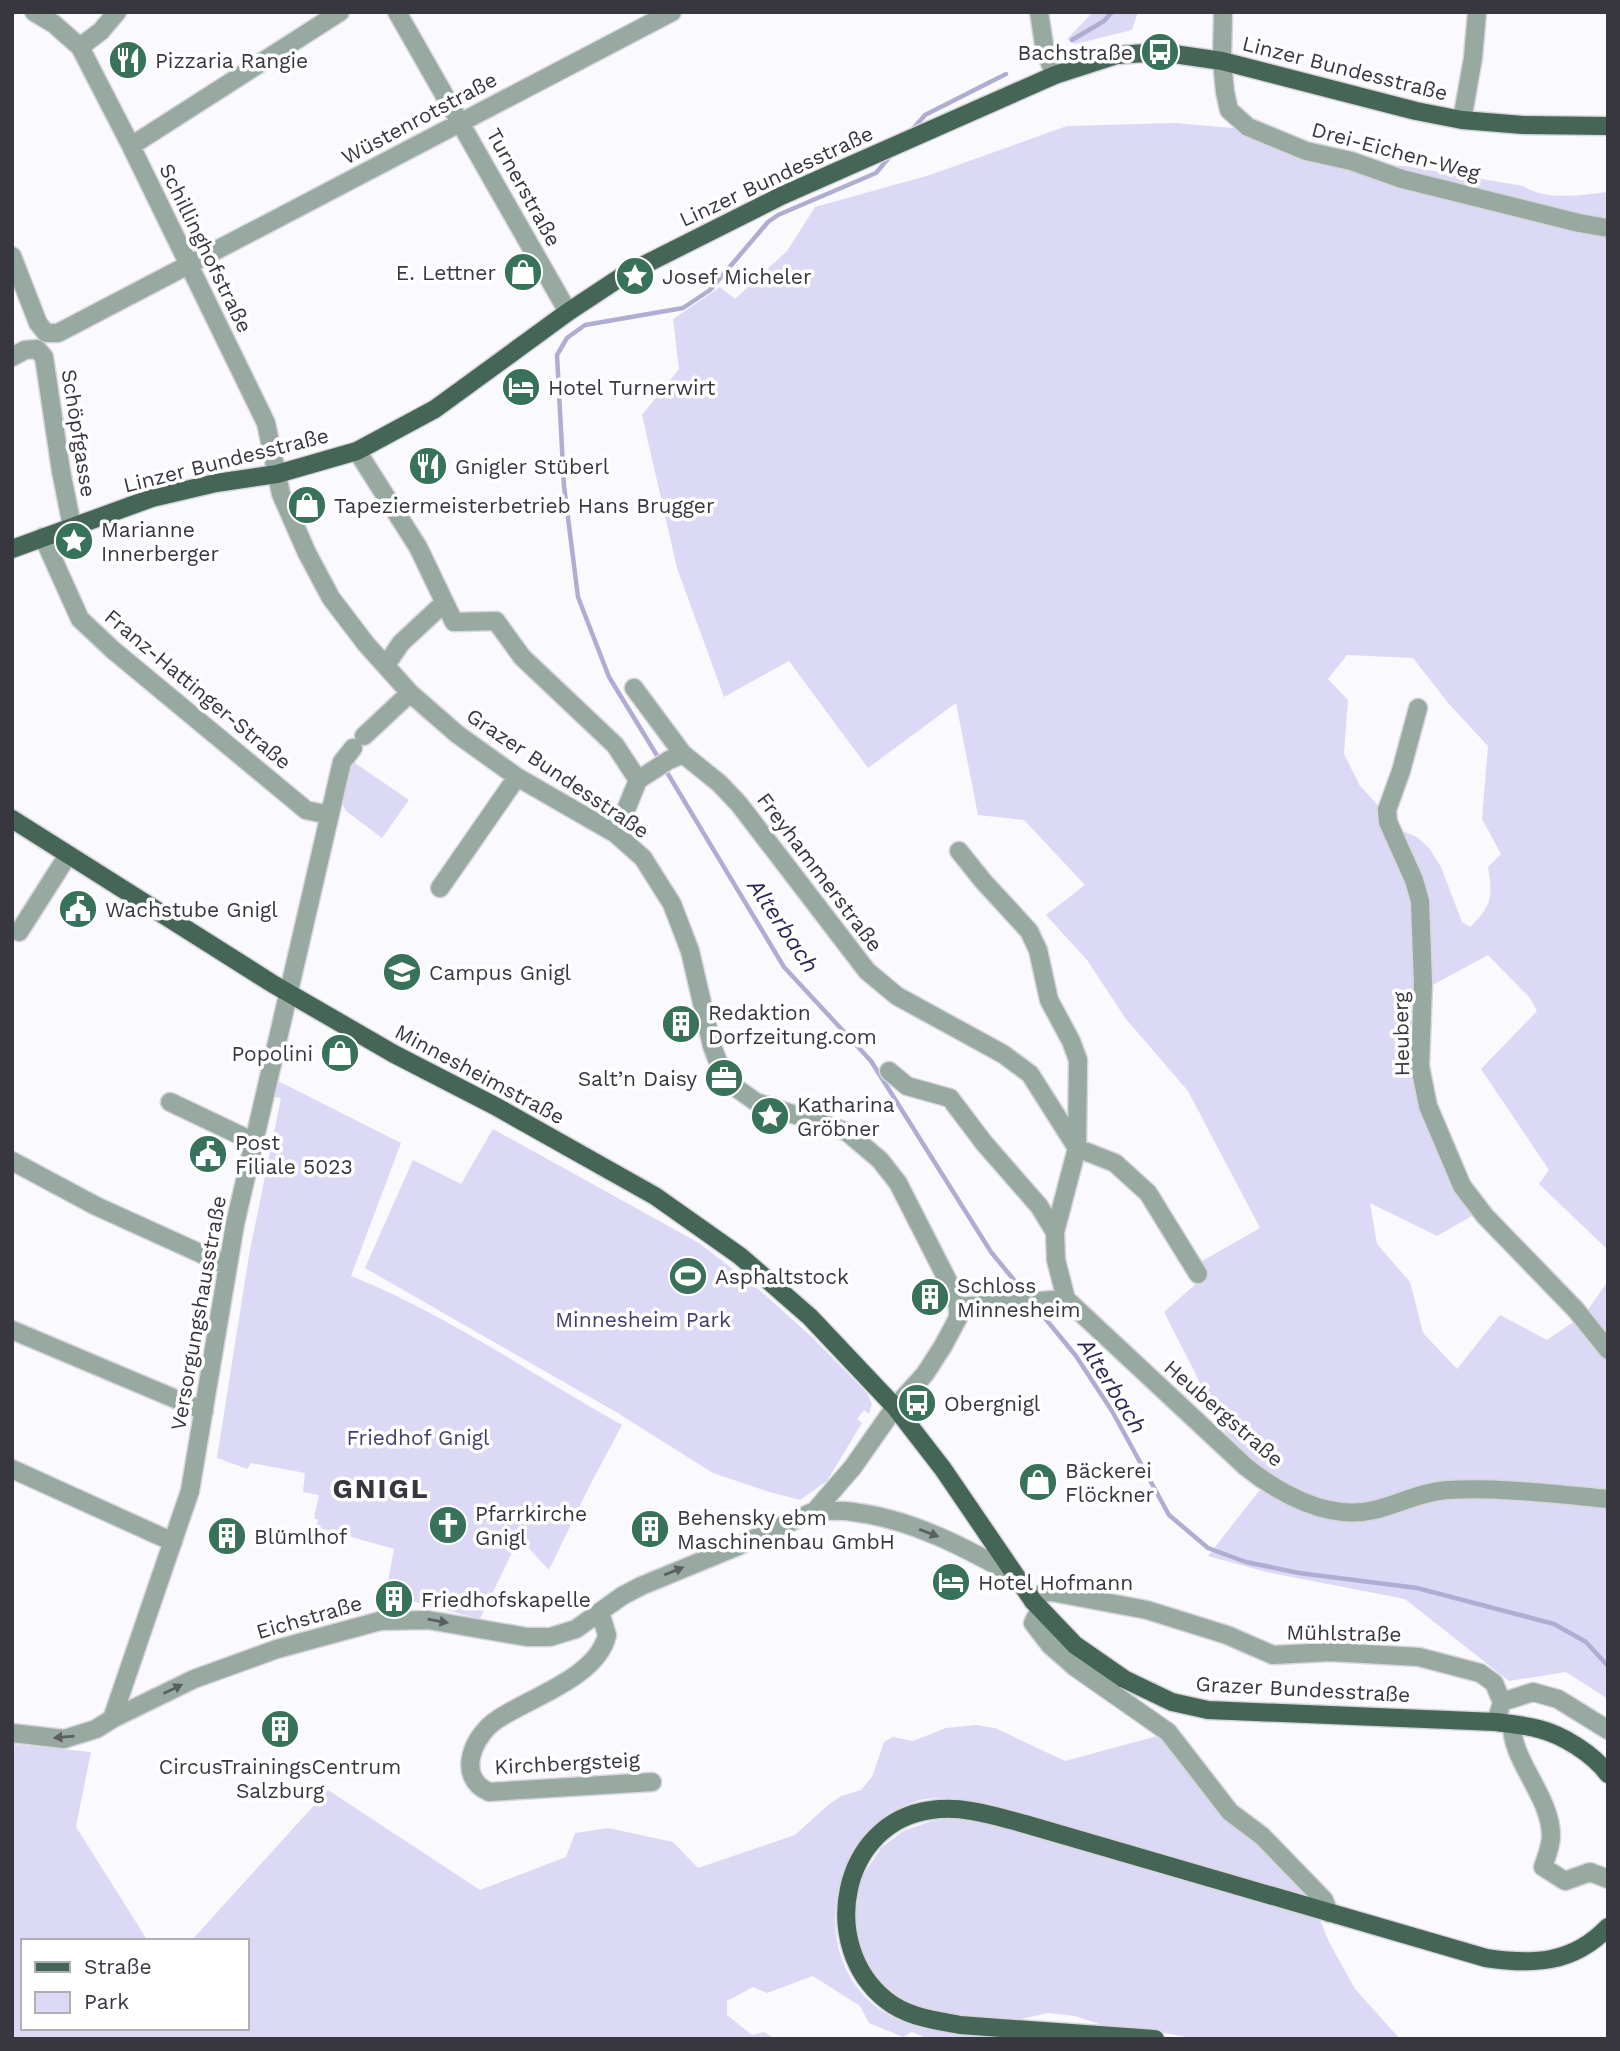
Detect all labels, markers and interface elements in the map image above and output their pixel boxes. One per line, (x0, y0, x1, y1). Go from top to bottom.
street label: Linzer Bundesstraße (1240, 30, 1450, 106)
bus stop icon: Bachstraße (1139, 31, 1181, 73)
restaurant icon: Pizzaria Rangie (107, 39, 149, 81)
place label: Bachstraße (1018, 40, 1133, 65)
place label: Pizzaria Rangie (155, 48, 308, 73)
street label: Wüstenrotstraße (337, 67, 501, 169)
street label: Drei-Eichen-Weg (1309, 116, 1484, 186)
street label: Linzer Bundesstraße (675, 120, 877, 232)
street label: Turnerstraße (481, 124, 567, 250)
street label: Schillinghofstraße (154, 159, 258, 337)
shop icon: E. Lettner (502, 251, 544, 293)
place icon: Josef Micheler (614, 255, 656, 297)
place label: E. Lettner (396, 260, 496, 285)
place label: Josef Micheler (662, 264, 812, 289)
hotel icon: Hotel Turnerwirt (500, 366, 542, 408)
street label: Schöpfgasse (57, 367, 101, 499)
place label: Hotel Turnerwirt (548, 375, 715, 400)
street label: Linzer Bundesstraße (121, 422, 331, 498)
restaurant icon: Gnigler Stüberl (407, 445, 449, 487)
place label: Gnigler Stüberl (455, 454, 610, 479)
shop icon: Tapeziermeisterbetrieb Hans Brugger (286, 484, 328, 526)
place label: Tapeziermeisterbetrieb Hans Brugger (334, 493, 715, 518)
place label: Marianne Innerberger (101, 517, 219, 566)
place icon: Marianne Innerberger (53, 520, 95, 562)
street label: Franz-Hattinger-Straße (100, 604, 296, 774)
street label: Grazer Bundesstraße (462, 703, 654, 843)
street label: Freyhammerstraße (752, 787, 888, 957)
water label: Alterbach (741, 873, 824, 978)
public building icon: Wachstube Gnigl (57, 888, 99, 930)
place label: Wachstube Gnigl (105, 897, 278, 922)
school or university icon: Campus Gnigl (381, 951, 423, 993)
place label: Campus Gnigl (429, 960, 572, 985)
street label: Heuberg (1388, 991, 1414, 1077)
place label: Redaktion Dorfzeitung.com (708, 1000, 877, 1049)
building icon: Redaktion Dorfzeitung.com (660, 1003, 702, 1045)
street label: Minnesheimstraße (391, 1019, 569, 1129)
shop icon: Popolini (319, 1032, 361, 1074)
place label: Popolini (231, 1041, 313, 1066)
office icon: Salt’n Daisy (703, 1057, 745, 1099)
place label: Salt’n Daisy (578, 1066, 697, 1091)
place label: Katharina Gröbner (797, 1092, 895, 1141)
place icon: Katharina Gröbner (749, 1095, 791, 1137)
place label: Post Filiale 5023 (235, 1130, 353, 1179)
public building icon: Post Filiale 5023 (187, 1133, 229, 1175)
street label: Versorgungshausstraße (165, 1194, 231, 1432)
sports icon: Asphaltstock (667, 1255, 709, 1297)
place label: Asphaltstock (715, 1264, 849, 1289)
place label: Schloss Minnesheim (957, 1273, 1080, 1322)
building icon: Schloss Minnesheim (909, 1276, 951, 1318)
park label: Minnesheim Park (555, 1307, 731, 1332)
water label: Alterbach (1072, 1333, 1152, 1439)
street label: Heubergstraße (1159, 1354, 1289, 1472)
bus stop icon: Obergnigl (896, 1382, 938, 1424)
place label: Obergnigl (944, 1391, 1041, 1416)
park label: Friedhof Gnigl (347, 1425, 490, 1450)
place label: Bäckerei Flöckner (1065, 1458, 1155, 1507)
shop icon: Bäckerei Flöckner (1017, 1461, 1059, 1503)
district label: GNIGL (333, 1472, 430, 1505)
place label: Pfarrkirche Gnigl (475, 1501, 587, 1550)
church icon: Pfarrkirche Gnigl (427, 1504, 469, 1546)
place label: Behensky ebm Maschinenbau GmbH (677, 1505, 895, 1554)
building icon: Behensky ebm Maschinenbau GmbH (629, 1508, 671, 1550)
building icon: Blümlhof (206, 1515, 248, 1557)
place label: Blümlhof (254, 1524, 347, 1549)
one-way arrow (918, 1527, 939, 1538)
hotel icon: Hotel Hofmann (930, 1561, 972, 1603)
one-way arrow (664, 1566, 685, 1577)
place label: Hotel Hofmann (978, 1570, 1133, 1595)
building icon: Friedhofskapelle (373, 1578, 415, 1620)
place label: Friedhofskapelle (421, 1587, 591, 1612)
street label: Eichstraße (253, 1590, 365, 1644)
one-way arrow (427, 1616, 449, 1627)
street label: Mühlstraße (1286, 1619, 1402, 1647)
street label: Grazer Bundesstraße (1195, 1671, 1411, 1707)
one-way arrow (163, 1683, 183, 1695)
building icon: CircusTrainingsCentrum Salzburg (259, 1708, 301, 1750)
one-way arrow (53, 1732, 75, 1743)
street label: Kirchbergsteig (494, 1747, 641, 1779)
place label: CircusTrainingsCentrum Salzburg (159, 1754, 401, 1803)
legend (21, 1939, 248, 2030)
text: Straße (84, 1954, 152, 1979)
text: Park (84, 1989, 129, 2014)

